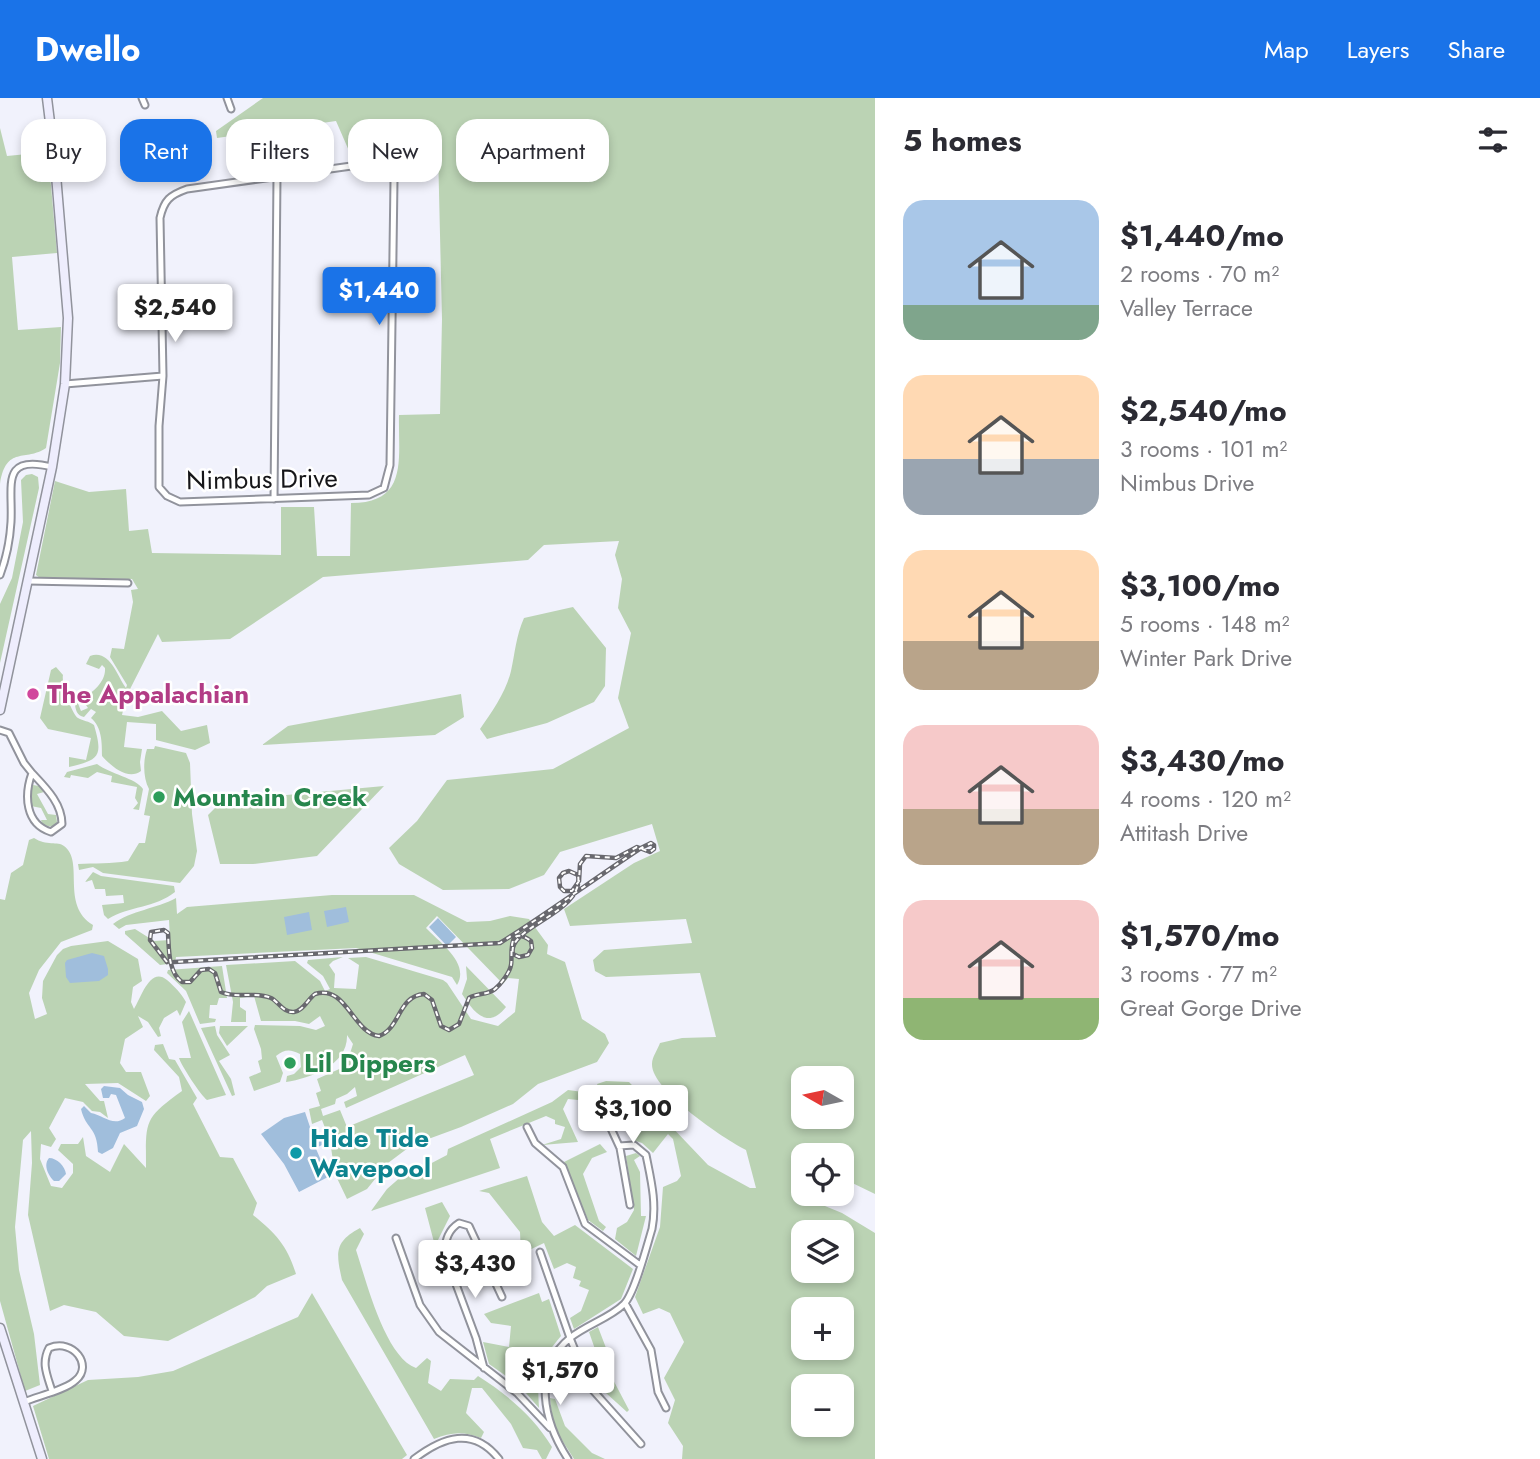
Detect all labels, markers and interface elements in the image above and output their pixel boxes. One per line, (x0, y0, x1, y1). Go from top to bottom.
text: Dwello (35, 26, 141, 73)
text: Map (1264, 32, 1309, 67)
text: Layers (1347, 32, 1409, 67)
text: Share (1447, 32, 1505, 67)
chip: Buy (21, 119, 106, 182)
chip: Rent (120, 119, 212, 182)
chip: Filters (226, 119, 334, 182)
chip: New (348, 119, 442, 182)
chip: Apartment (456, 119, 609, 182)
text: 5 homes (903, 119, 1022, 162)
icon: filters (1474, 121, 1512, 159)
text: $1,440/mo (1120, 214, 1284, 257)
icon: home (959, 228, 1043, 312)
text: 2 rooms · 70 m² (1120, 257, 1279, 291)
pin: $1,440 (322, 268, 436, 327)
text: $1,440 (339, 273, 419, 307)
pin: $2,540 (118, 285, 232, 344)
text: $2,540 (134, 290, 216, 324)
text: Valley Terrace (1120, 291, 1253, 325)
text: $2,540/mo (1120, 389, 1287, 432)
icon: home (959, 403, 1043, 487)
text: 3 rooms · 101 m² (1120, 432, 1287, 466)
street label: Nimbus Drive (186, 459, 338, 499)
text: Nimbus Drive (1120, 466, 1254, 500)
text: $3,100/mo (1120, 564, 1280, 607)
icon: home (959, 578, 1043, 662)
text: 5 rooms · 148 m² (1120, 607, 1290, 641)
text: Winter Park Drive (1120, 641, 1292, 675)
place label: The Appalachian (47, 675, 249, 713)
marker: The Appalachian (25, 686, 41, 702)
text: $3,430/mo (1120, 739, 1284, 782)
icon: home (959, 753, 1043, 837)
place label: Mountain Creek (173, 778, 367, 816)
text: 4 rooms · 120 m² (1120, 782, 1291, 816)
marker: Mountain Creek (151, 789, 167, 805)
text: Attitash Drive (1120, 816, 1248, 850)
text: $1,570/mo (1120, 914, 1279, 957)
icon: home (959, 928, 1043, 1012)
text: 3 rooms · 77 m² (1120, 957, 1277, 991)
text: Great Gorge Drive (1120, 991, 1302, 1025)
place label: Lil Dippers (304, 1044, 436, 1082)
marker: Lil Dippers (282, 1055, 298, 1071)
north arrow (791, 1066, 854, 1129)
map controls (791, 1066, 854, 1437)
pin: $3,100 (576, 1086, 690, 1145)
text: $3,100 (594, 1091, 672, 1125)
place label: Hide Tide Wavepool (310, 1119, 431, 1187)
button: locate (791, 1143, 854, 1206)
marker: Hide Tide Wavepool (288, 1145, 304, 1161)
button: layers (791, 1220, 854, 1283)
pin: $3,430 (418, 1240, 532, 1300)
text: $3,430 (434, 1246, 516, 1280)
button: + (791, 1297, 854, 1360)
pin: $1,570 (503, 1348, 617, 1407)
text: $1,570 (521, 1353, 599, 1387)
button: − (791, 1374, 854, 1437)

